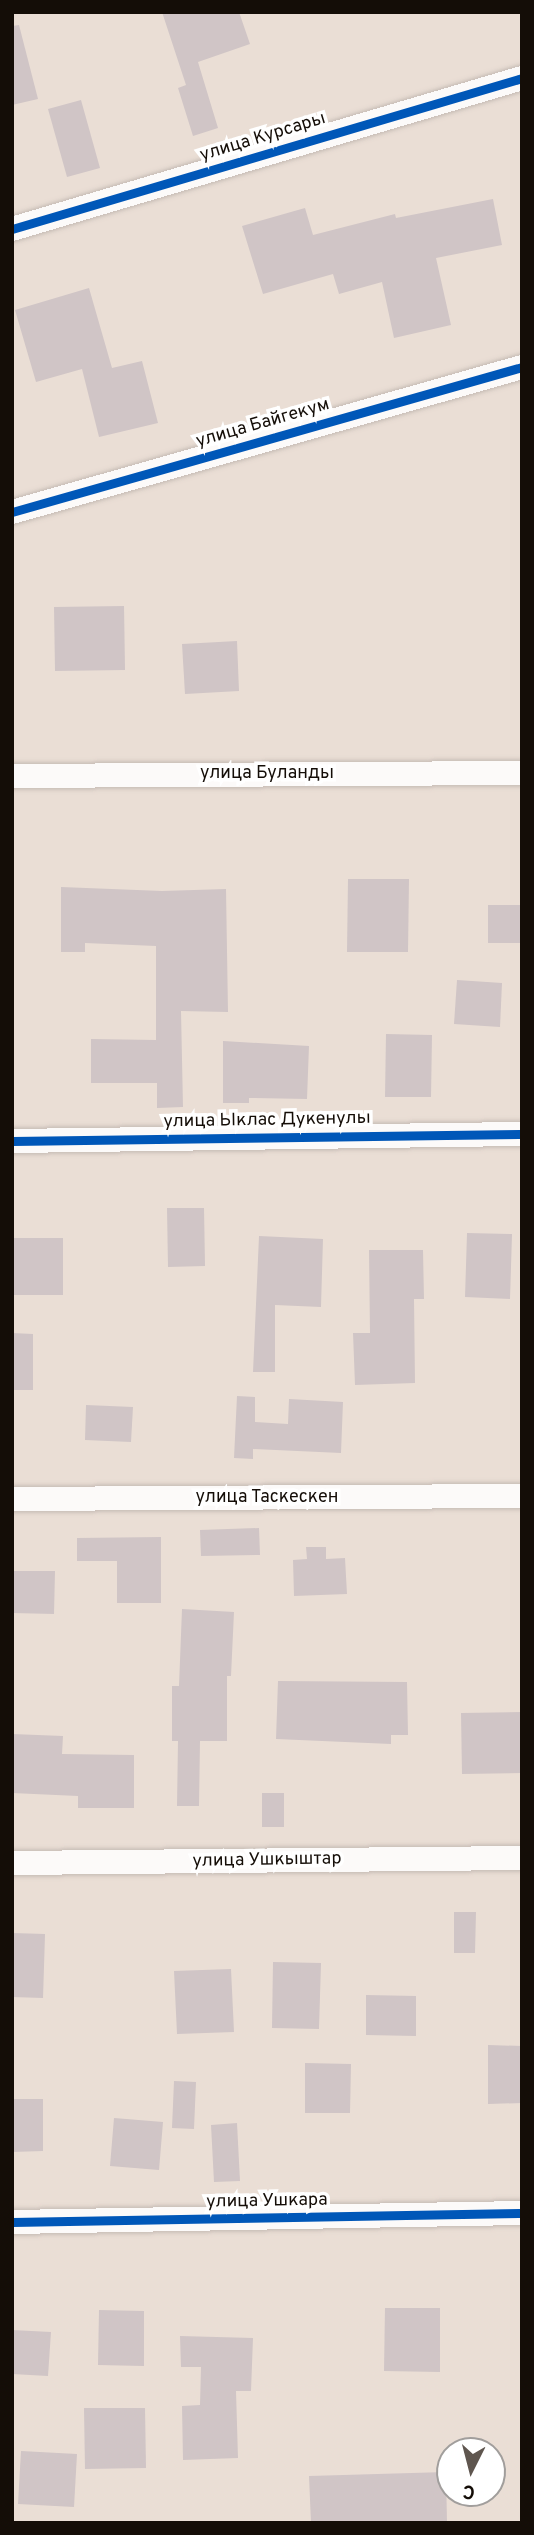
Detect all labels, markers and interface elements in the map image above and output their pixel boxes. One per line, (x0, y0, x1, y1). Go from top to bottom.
street label: улица Курсары (198, 109, 328, 167)
street label: улица Байгекум (194, 395, 332, 453)
street label: улица Буланды (200, 763, 334, 785)
street label: улица Ыклас Дукенулы (163, 1108, 371, 1134)
street label: улица Таскескен (195, 1487, 339, 1509)
street label: улица Ушкыштар (192, 1849, 342, 1873)
street label: улица Ушкара (206, 2190, 328, 2214)
north arrow (436, 2437, 506, 2507)
text: С (462, 2478, 476, 2503)

